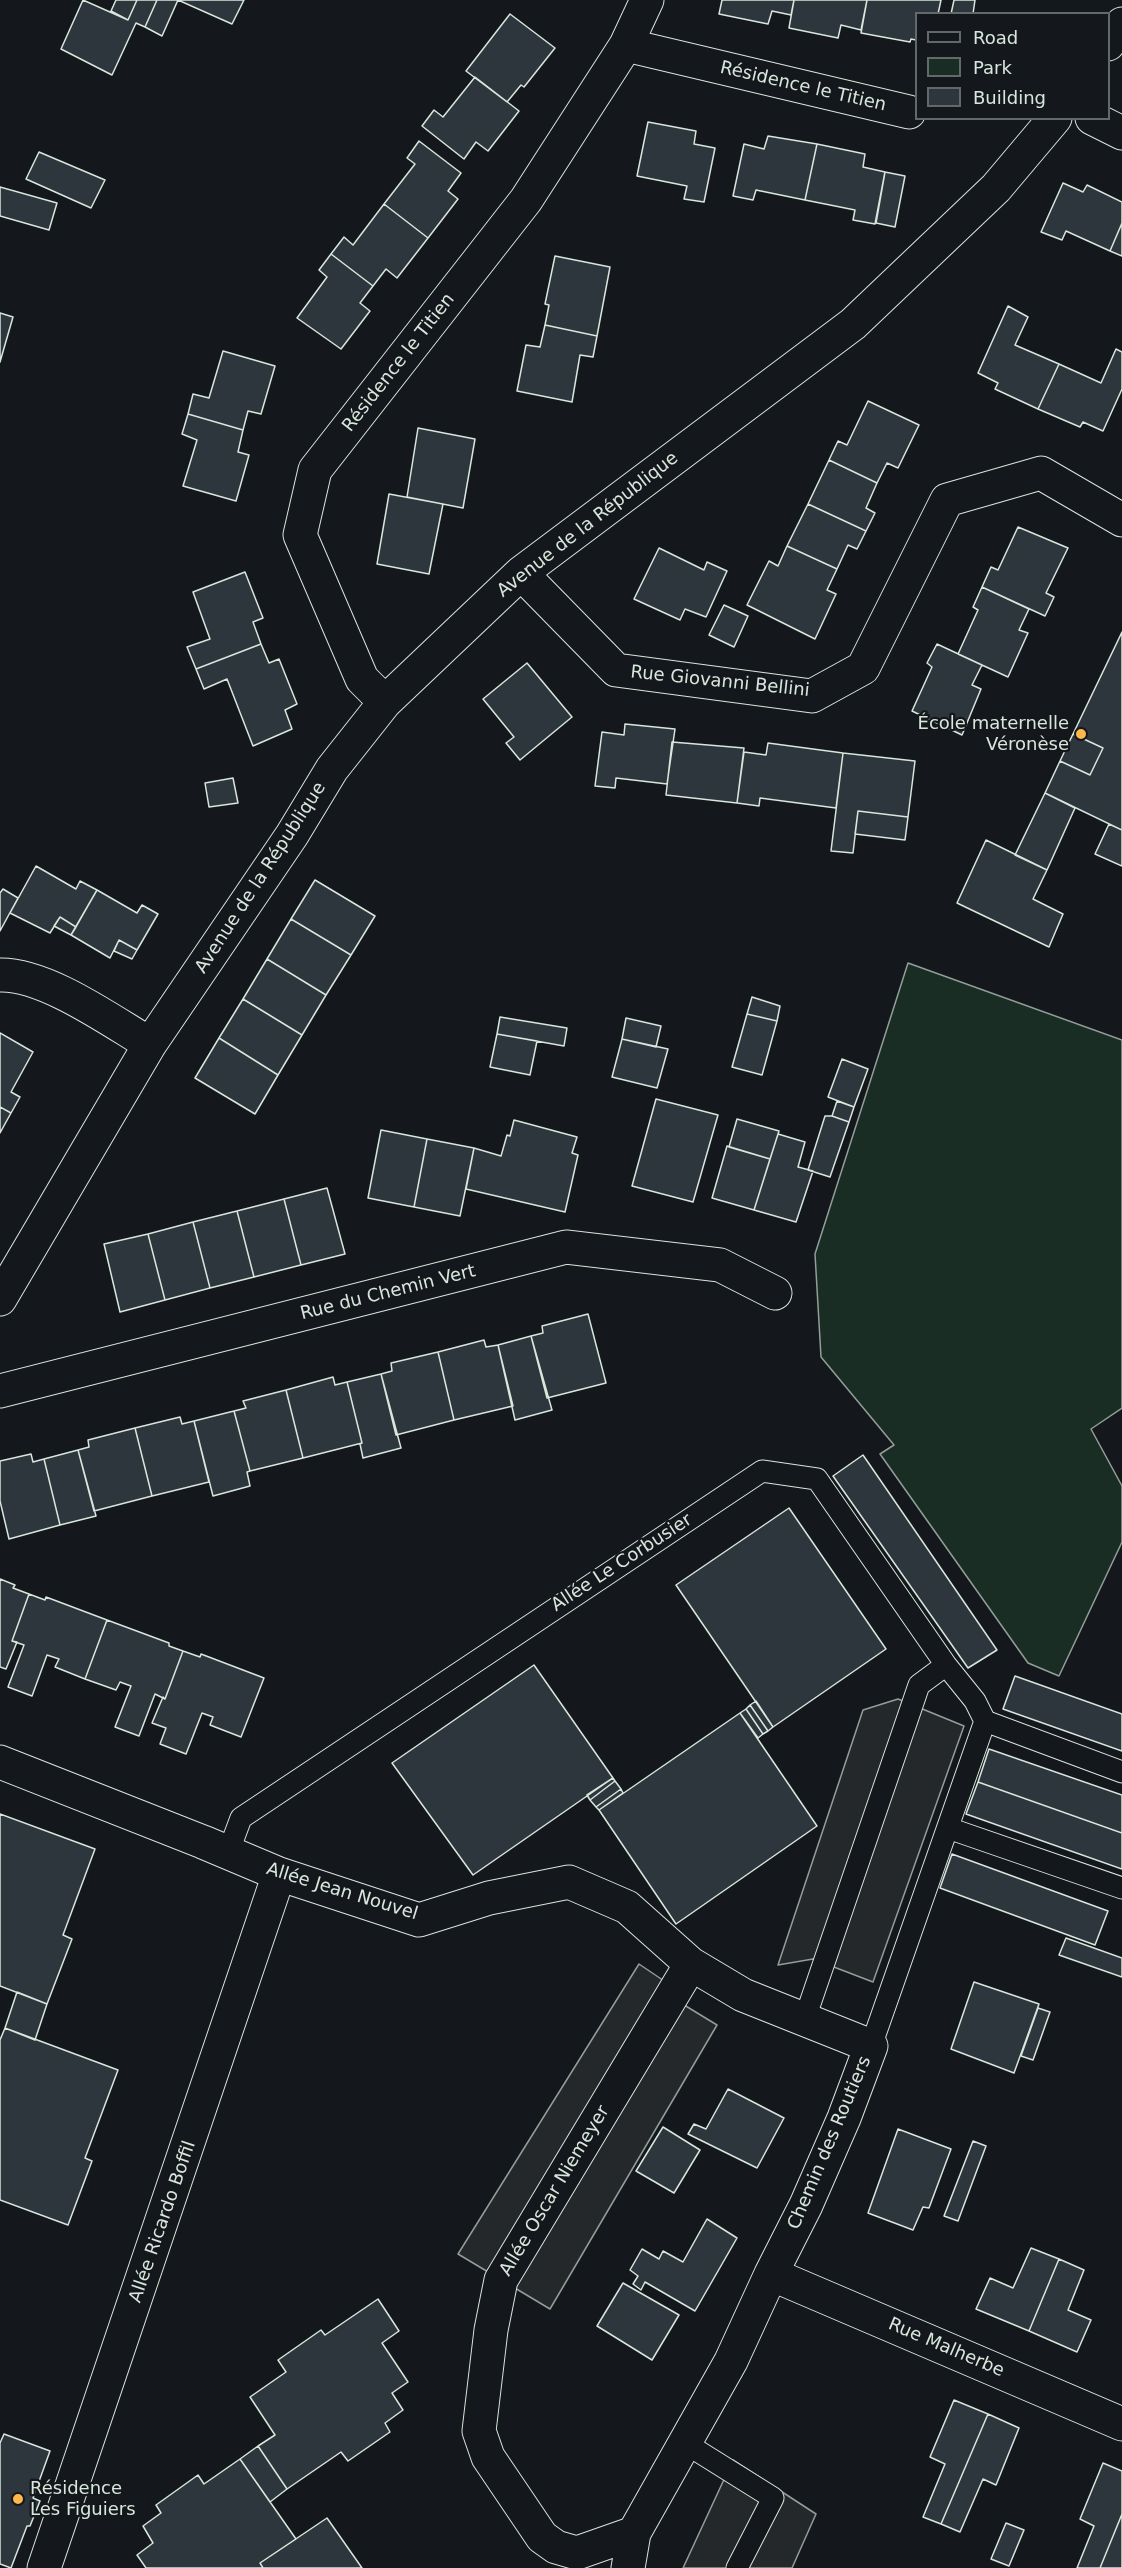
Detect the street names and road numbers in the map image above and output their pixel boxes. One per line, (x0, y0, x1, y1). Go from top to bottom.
street label: Résidence le Titien (718, 57, 888, 117)
street label: Résidence le Titien (338, 290, 460, 436)
street label: Avenue de la République (493, 448, 683, 602)
street label: Rue Giovanni Bellini (629, 662, 811, 702)
street label: Avenue de la République (191, 778, 331, 978)
street label: Rue du Chemin Vert (298, 1261, 478, 1325)
street label: Allée Le Corbusier (548, 1509, 696, 1617)
street label: Allée Jean Nouvel (264, 1859, 420, 1925)
street label: Chemin des Routiers (784, 2053, 876, 2233)
street label: Allée Oscar Niemeyer (496, 2102, 614, 2280)
street label: Allée Ricardo Boffil (125, 2138, 201, 2306)
street label: Rue Malherbe (885, 2314, 1007, 2382)

